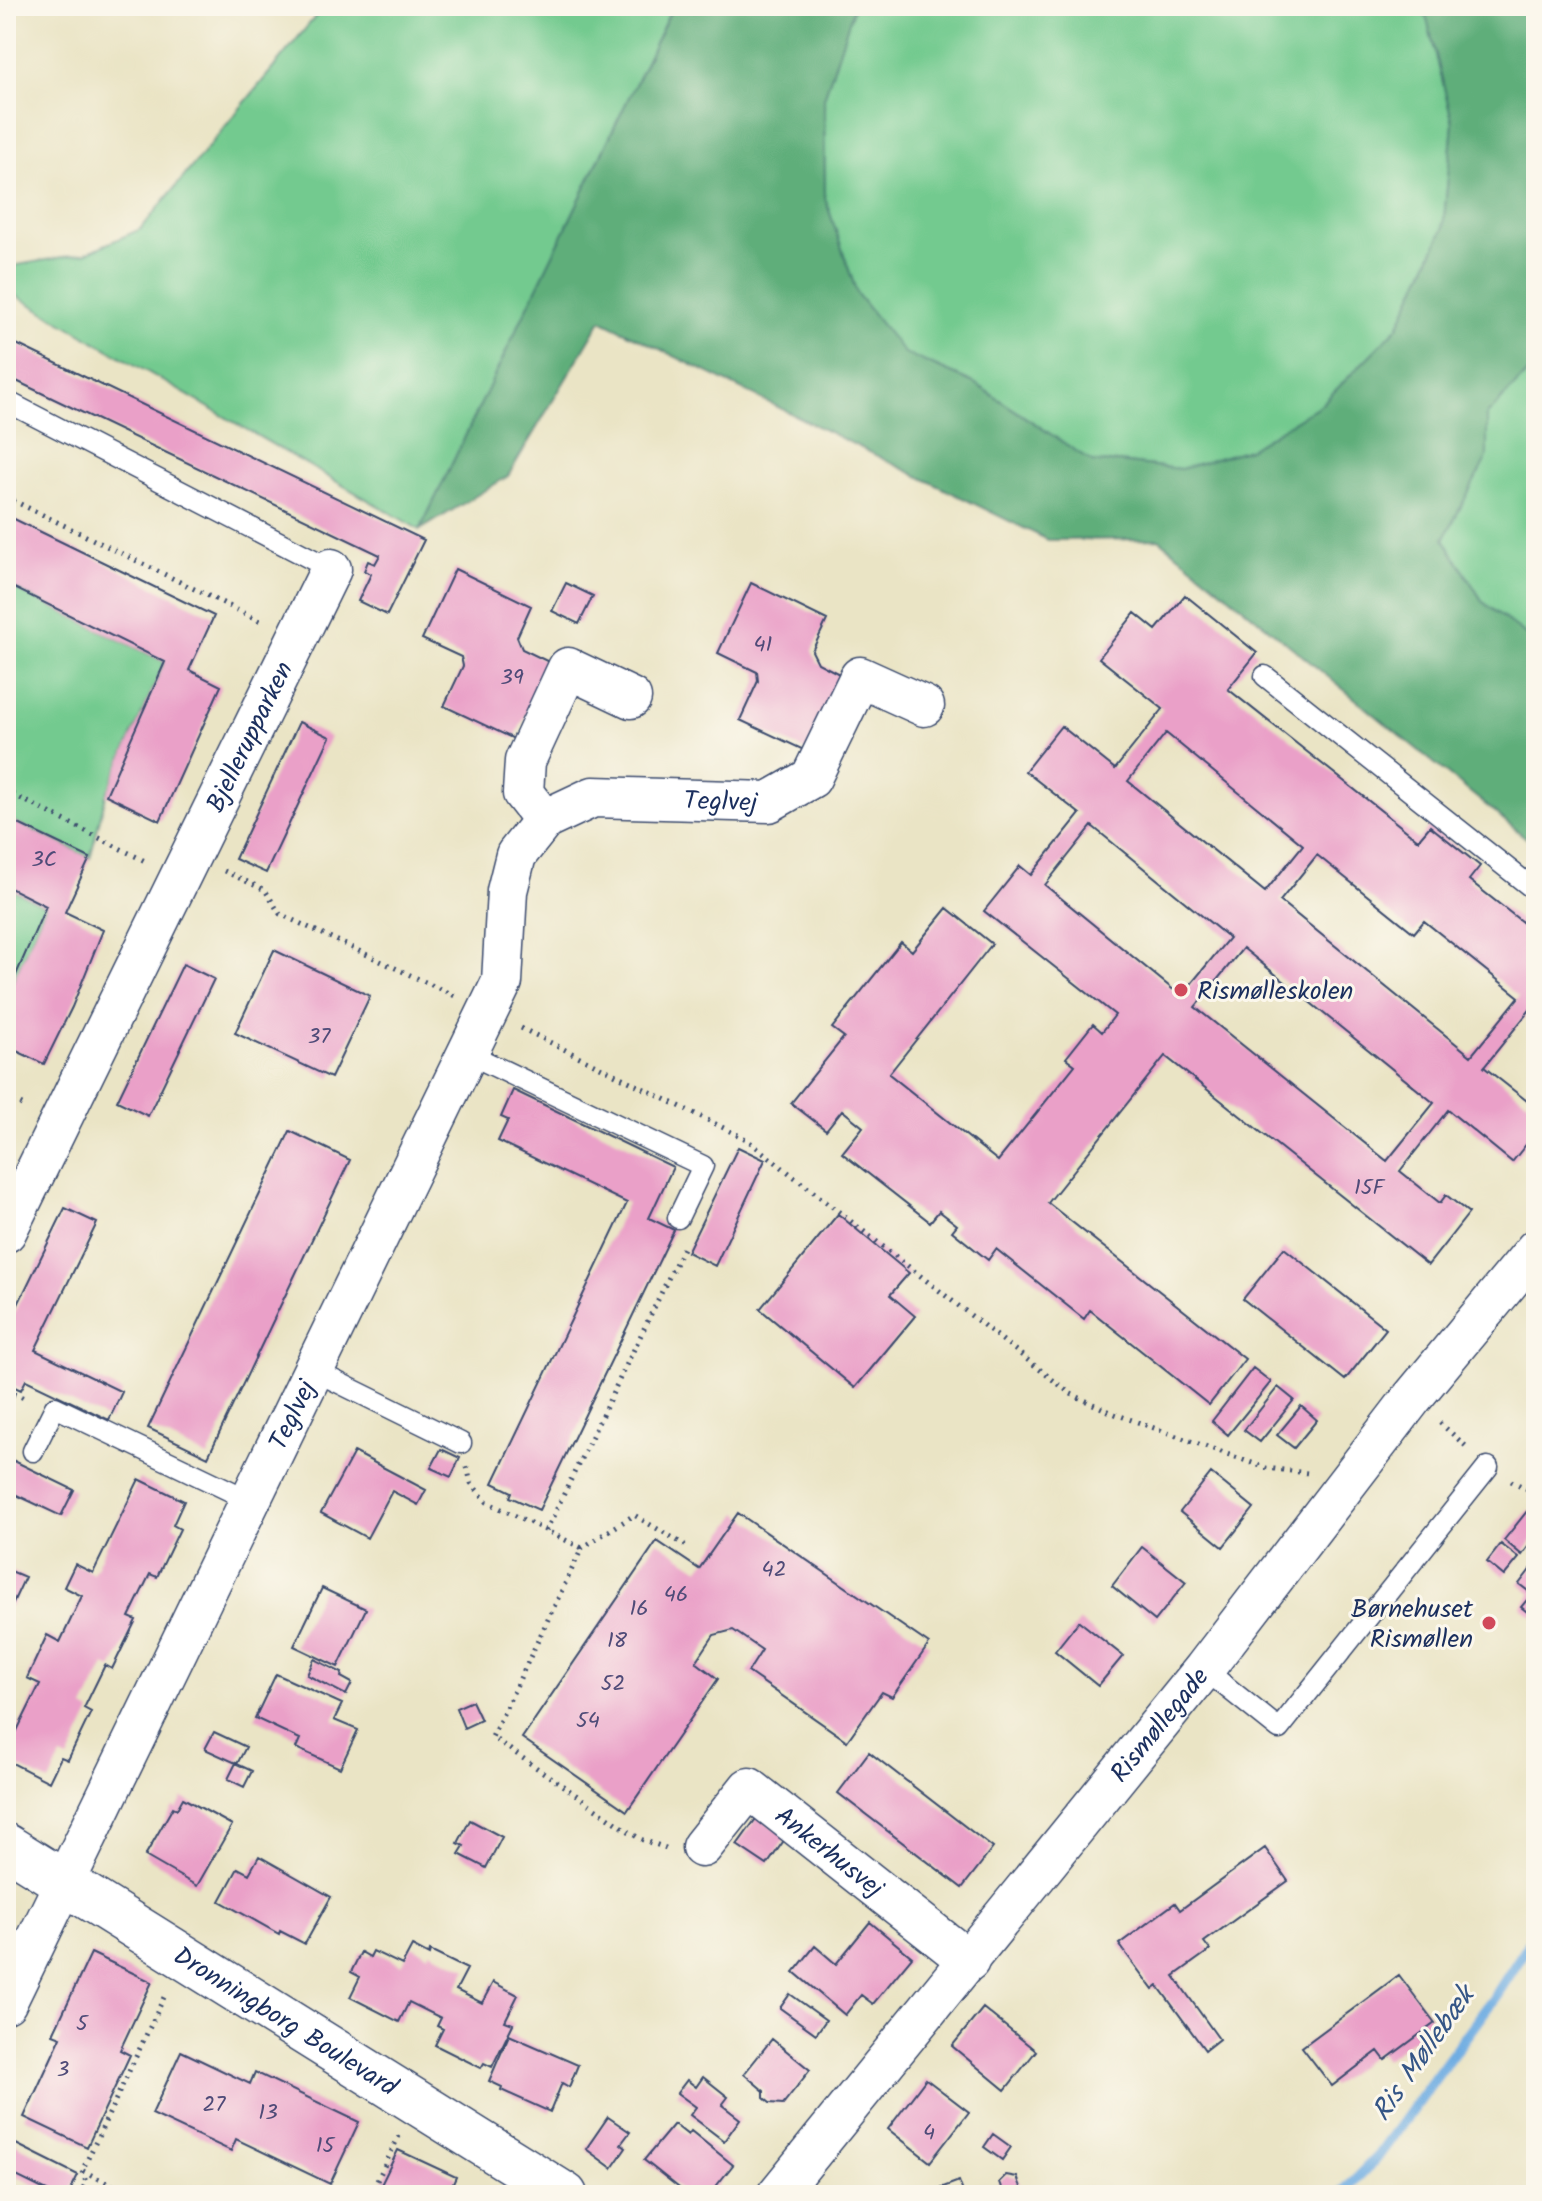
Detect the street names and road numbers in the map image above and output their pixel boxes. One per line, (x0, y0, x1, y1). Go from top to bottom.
street label: Bjellerupparken (196, 654, 306, 820)
street label: Teglvej (683, 781, 759, 825)
street label: Teglvej (259, 1372, 329, 1458)
street label: Rismøllegade (1100, 1658, 1221, 1793)
street label: Ankerhusvej (765, 1797, 893, 1910)
street label: Dronningborg Boulevard (164, 1936, 406, 2109)

